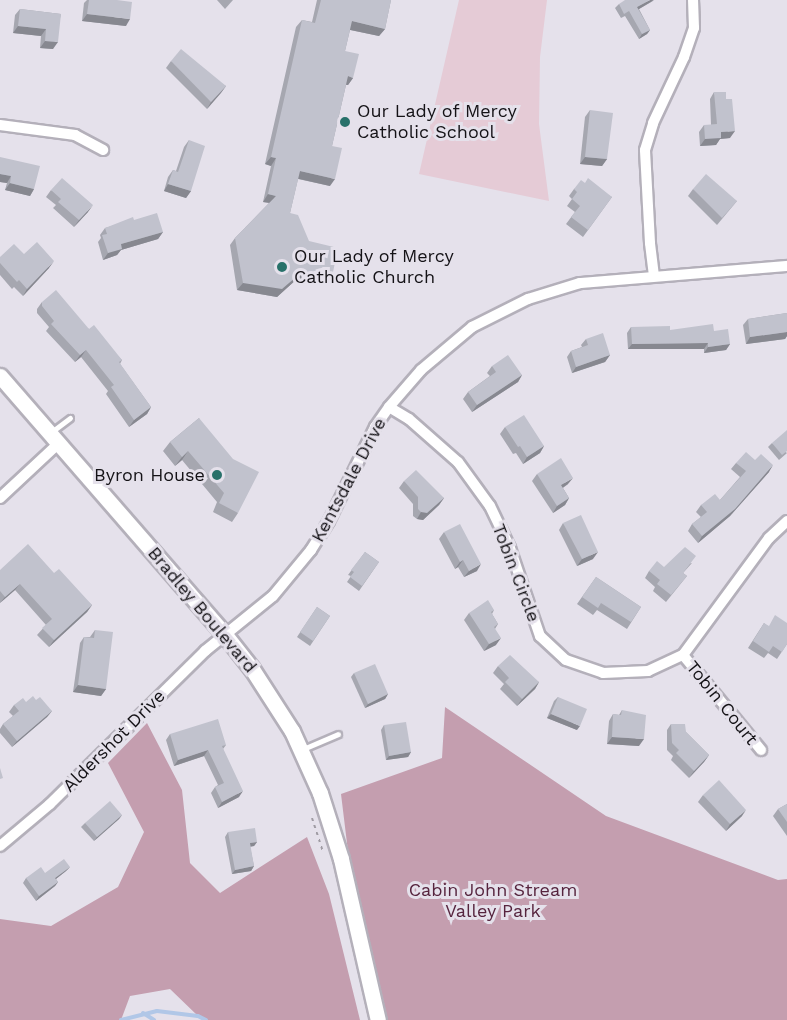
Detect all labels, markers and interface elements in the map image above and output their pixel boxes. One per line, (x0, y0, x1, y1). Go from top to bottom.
place label: Our Lady of Mercy Catholic School (357, 101, 518, 144)
marker: Our Lady of Mercy Catholic School (338, 115, 352, 129)
place label: Our Lady of Mercy Catholic Church (294, 246, 455, 288)
marker: Our Lady of Mercy Catholic Church (275, 260, 289, 274)
street label: Kentsdale Drive (307, 414, 391, 546)
place label: Byron House (94, 464, 205, 486)
marker: Byron House (210, 468, 224, 482)
street label: Tobin Circle (487, 521, 545, 625)
street label: Bradley Boulevard (143, 542, 261, 678)
street label: Tobin Court (682, 657, 762, 749)
street label: Aldershot Drive (58, 685, 170, 797)
park label: Cabin John Stream Valley Park (408, 880, 578, 922)

